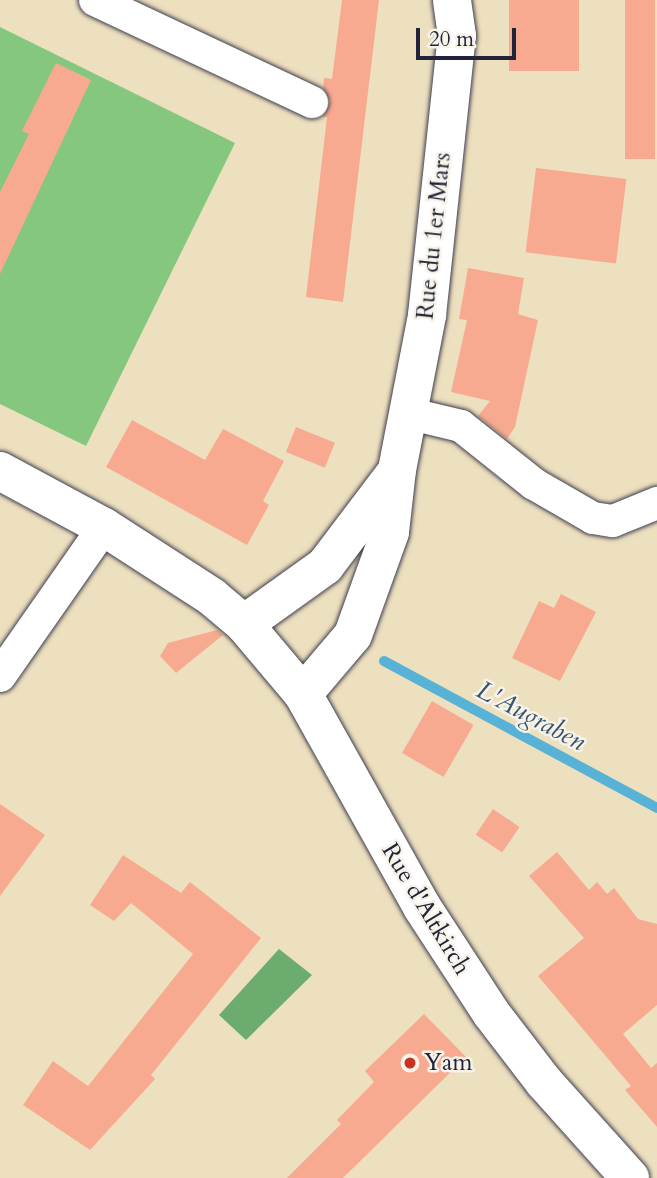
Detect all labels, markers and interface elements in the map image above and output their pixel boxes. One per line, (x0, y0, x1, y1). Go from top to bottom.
scale bar (419, 14, 519, 58)
text: 20 m (429, 25, 474, 54)
street label: Rue du 1er Mars (411, 151, 457, 321)
water label: L'Augraben (471, 674, 591, 758)
street label: Rue d'Altkirch (375, 838, 477, 980)
place label: Yam (424, 1049, 473, 1077)
marker: Yam (402, 1055, 418, 1071)

